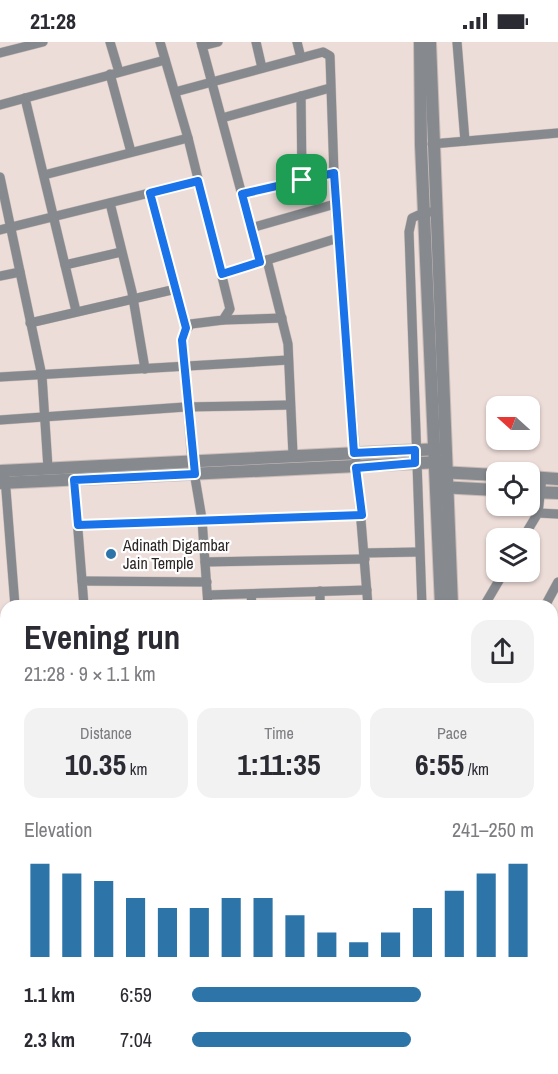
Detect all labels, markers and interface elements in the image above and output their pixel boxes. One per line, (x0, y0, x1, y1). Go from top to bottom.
text: 21:28 (30, 6, 76, 36)
pin (276, 154, 327, 205)
icon: arrive (285, 163, 318, 196)
north arrow (486, 396, 540, 450)
map controls (486, 396, 540, 582)
button: locate (486, 462, 540, 516)
button: layers (486, 528, 540, 582)
place label: Adinath Digambar Jain Temple (122, 534, 230, 574)
marker: Adinath Digambar Jain Temple (104, 547, 118, 561)
text: Evening run (24, 615, 180, 659)
button: share (471, 620, 534, 683)
text: 21:28 · 9 × 1.1 km (24, 660, 156, 687)
text: Distance (80, 722, 132, 744)
text: Time (264, 722, 294, 744)
text: Pace (437, 722, 467, 744)
text: 10.35 (65, 744, 126, 784)
text: 1:11:35 (237, 744, 321, 784)
text: 6:55 (415, 744, 464, 784)
text: km (126, 758, 147, 780)
text: /km (464, 758, 489, 780)
text: Elevation (24, 816, 92, 843)
text: 241–250 m (452, 816, 534, 843)
text: 1.1 km (24, 981, 75, 1008)
text: 6:59 (120, 981, 152, 1008)
text: 2.3 km (24, 1026, 75, 1053)
text: 7:04 (120, 1026, 152, 1053)

